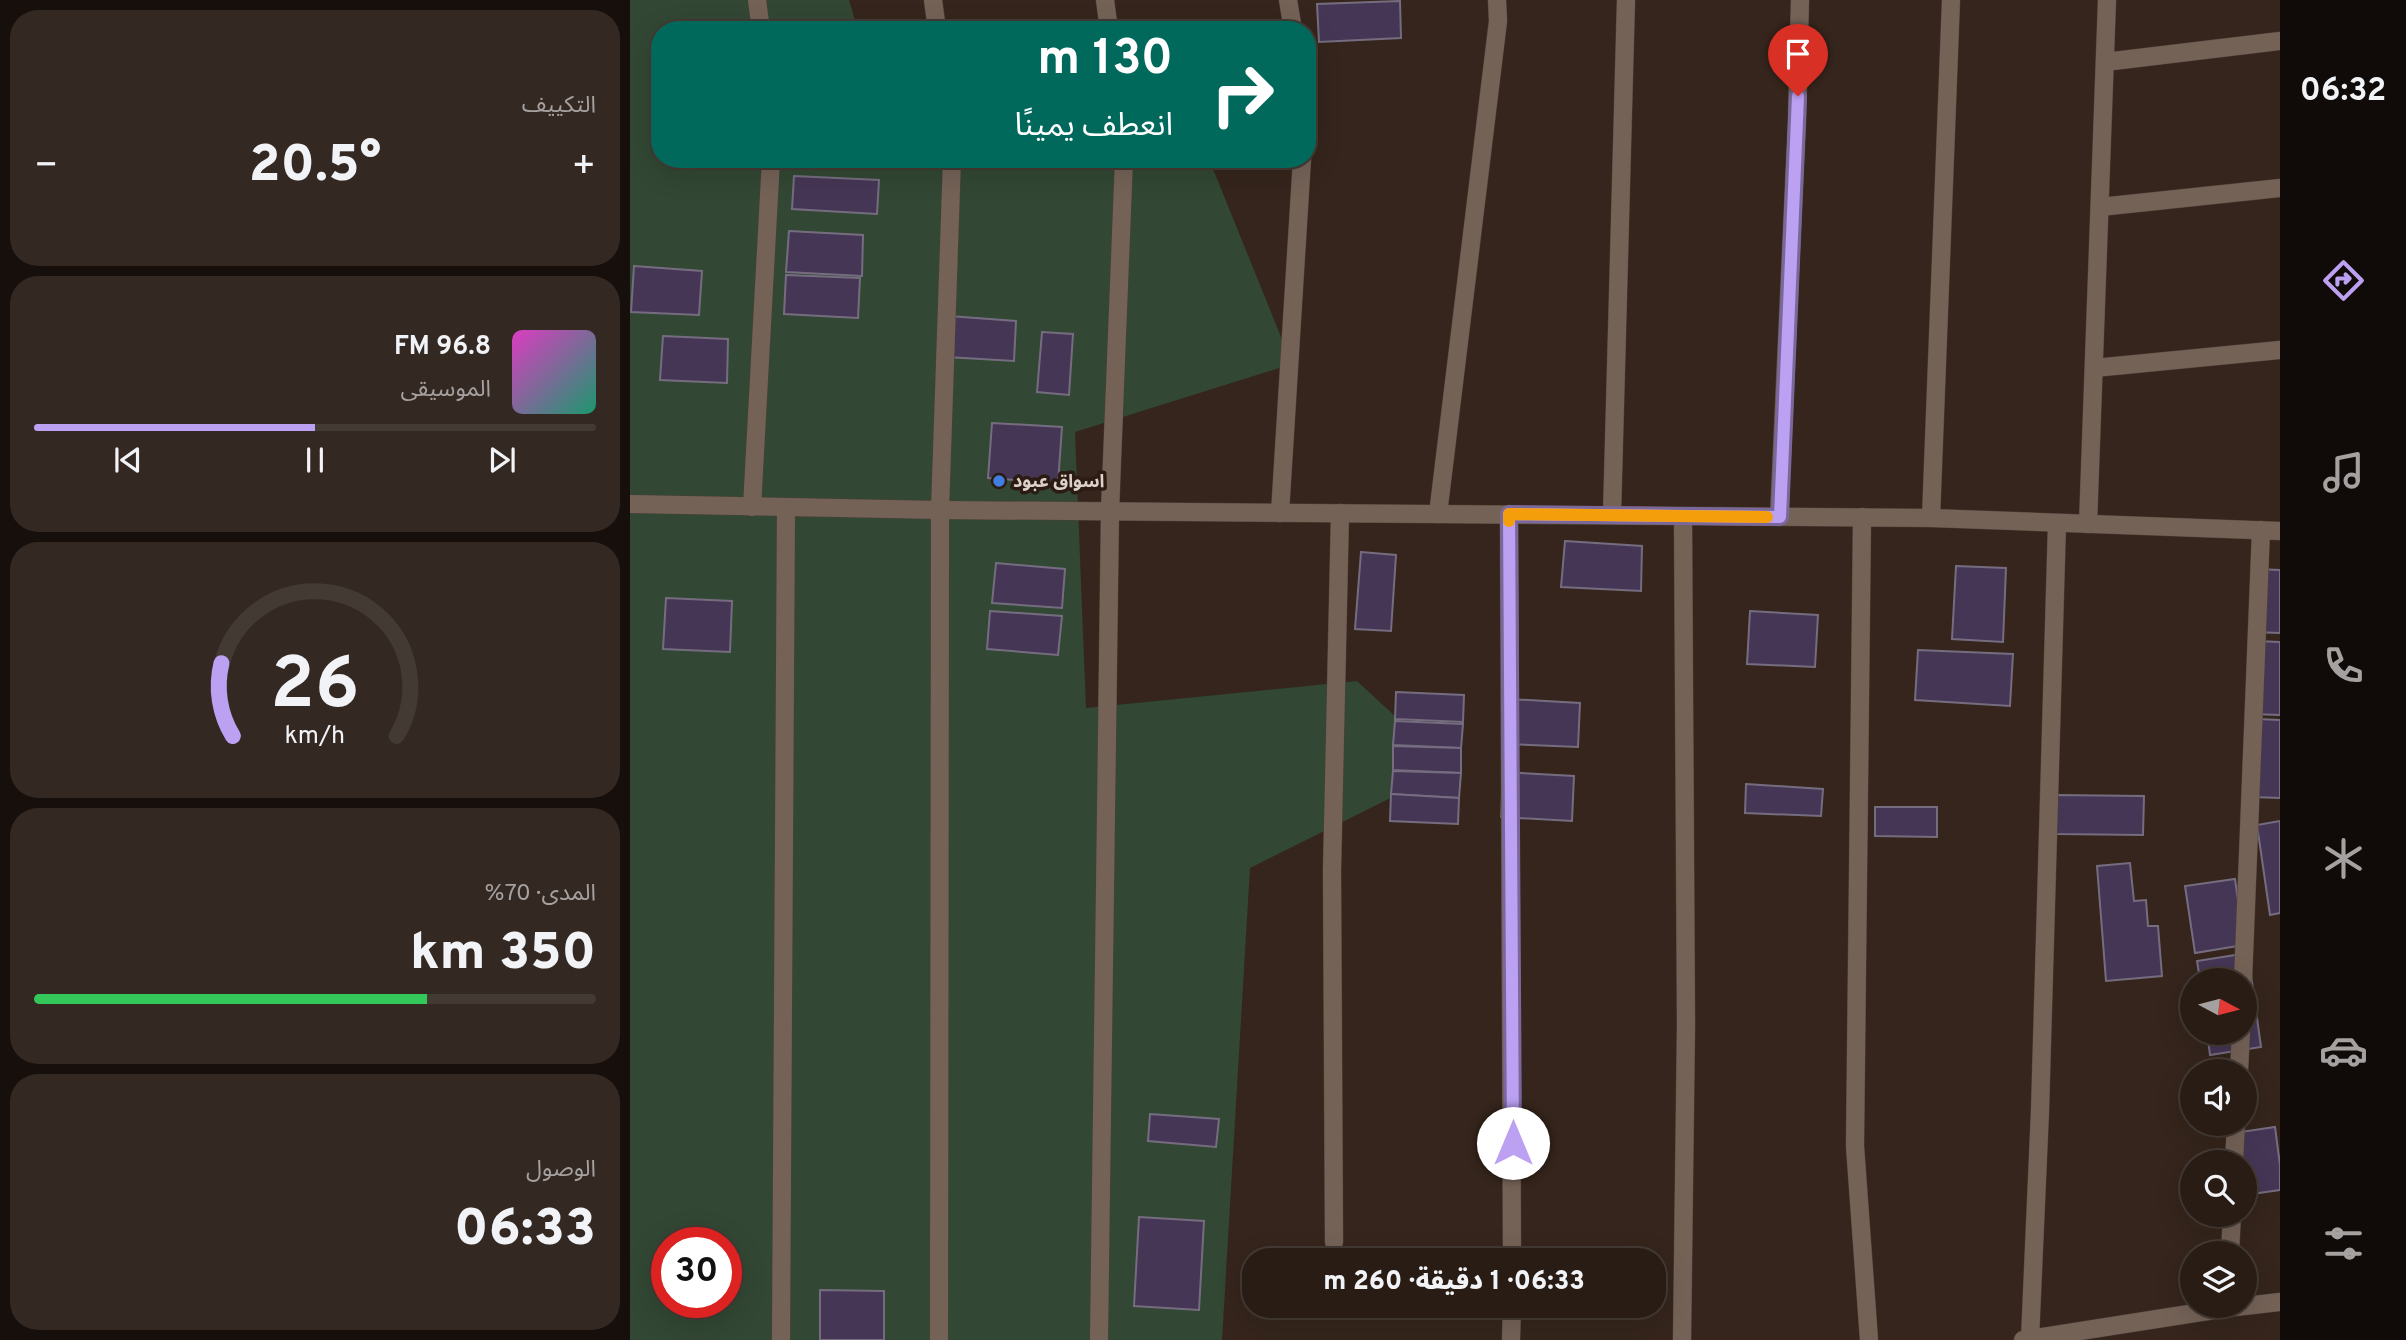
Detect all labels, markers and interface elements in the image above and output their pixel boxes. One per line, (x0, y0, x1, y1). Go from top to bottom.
pin (1768, 24, 1828, 96)
text: 130 m (1037, 30, 1173, 92)
icon: arrive (1779, 35, 1817, 73)
icon: right (1197, 49, 1288, 140)
text: 06:32 (2300, 72, 2386, 112)
text: التكييف (522, 92, 596, 121)
text: انعطف يمينًا (1014, 107, 1173, 147)
text: 20.5° (249, 134, 381, 200)
text: − (34, 143, 59, 192)
text: + (571, 143, 596, 192)
icon: directions (2319, 256, 2368, 305)
text: 96.8 FM (394, 331, 491, 364)
text: الموسيقى (400, 376, 491, 405)
icon: previous (109, 441, 147, 479)
icon: pause (296, 441, 334, 479)
icon: next (483, 441, 521, 479)
icon: music (2319, 448, 2368, 497)
place label: اسواق عبود (1013, 471, 1105, 494)
marker: اسواق عبود (991, 473, 1007, 489)
icon: phone (2319, 641, 2368, 690)
text: 26 (270, 642, 360, 734)
text: km/h (285, 721, 345, 753)
icon: climate (2319, 834, 2368, 883)
text: المدى · 70% (485, 880, 596, 909)
text: 350 km (410, 922, 596, 988)
north arrow (2180, 968, 2258, 1045)
map controls (2180, 968, 2257, 1318)
icon: car (2319, 1026, 2368, 1075)
button: sound (2180, 1059, 2257, 1136)
position arrow (1476, 1106, 1550, 1180)
button: search (2180, 1150, 2257, 1227)
text: الوصول (526, 1156, 596, 1185)
text: 06:33 (454, 1198, 596, 1264)
icon: filters (2319, 1219, 2368, 1268)
speed limit sign: 30 (651, 1227, 742, 1318)
button: layers (2180, 1241, 2257, 1318)
text: 06:33 · 1 دقيقة · 260 m (1323, 1266, 1585, 1299)

